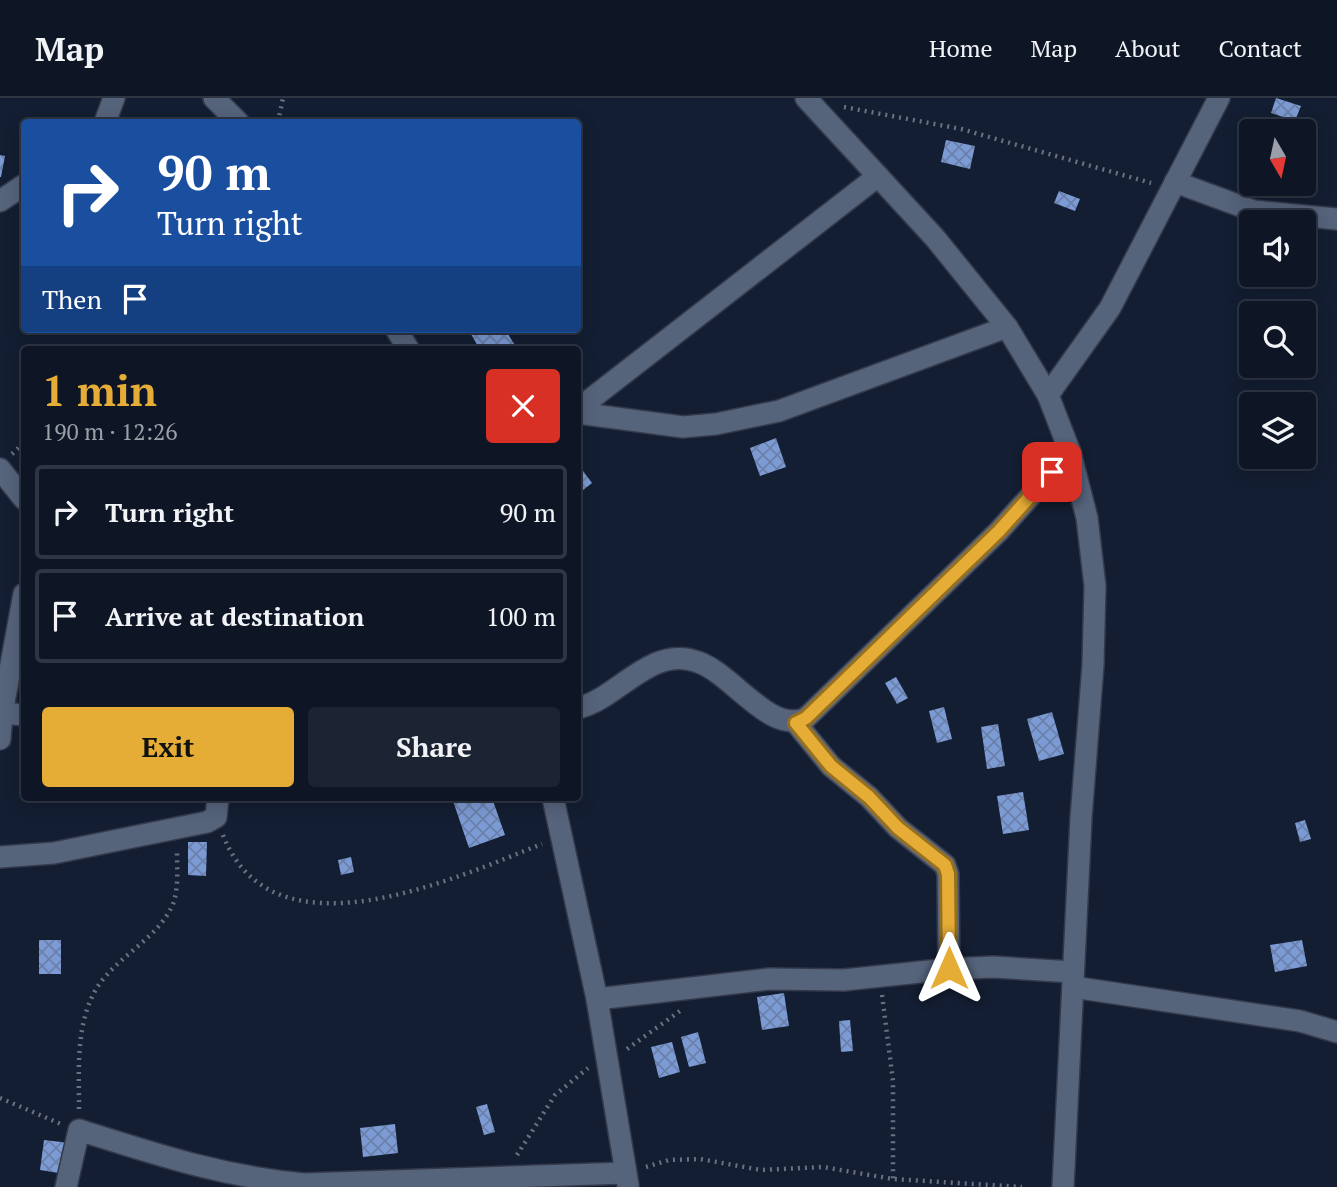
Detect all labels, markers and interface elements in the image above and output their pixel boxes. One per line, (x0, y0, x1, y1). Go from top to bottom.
text: Map (35, 27, 104, 70)
text: Home (929, 32, 993, 64)
text: Map (1031, 32, 1077, 64)
text: About (1115, 32, 1181, 64)
text: Contact (1219, 32, 1302, 64)
north arrow (1239, 119, 1316, 196)
map controls (1239, 119, 1316, 469)
text: 90 m (157, 139, 271, 204)
icon: right (42, 147, 133, 238)
text: Turn right (157, 202, 303, 244)
button: sound (1239, 210, 1316, 287)
icon: arrive (116, 280, 154, 318)
text: Then (42, 282, 102, 316)
button: search (1239, 301, 1316, 378)
text: 1 min (42, 362, 157, 418)
button: close (486, 369, 560, 443)
button: layers (1239, 392, 1316, 469)
text: 190 m · 12:26 (42, 416, 177, 447)
pin (1022, 442, 1082, 502)
icon: arrive (1033, 453, 1071, 491)
icon: right (46, 493, 84, 531)
text: Turn right (105, 495, 234, 529)
text: 90 m (500, 495, 556, 529)
icon: arrive (46, 597, 84, 635)
text: Arrive at destination (105, 599, 364, 633)
text: 100 m (486, 599, 556, 633)
button: Exit (42, 707, 294, 787)
button: Share (308, 707, 560, 787)
position arrow (912, 931, 986, 1005)

